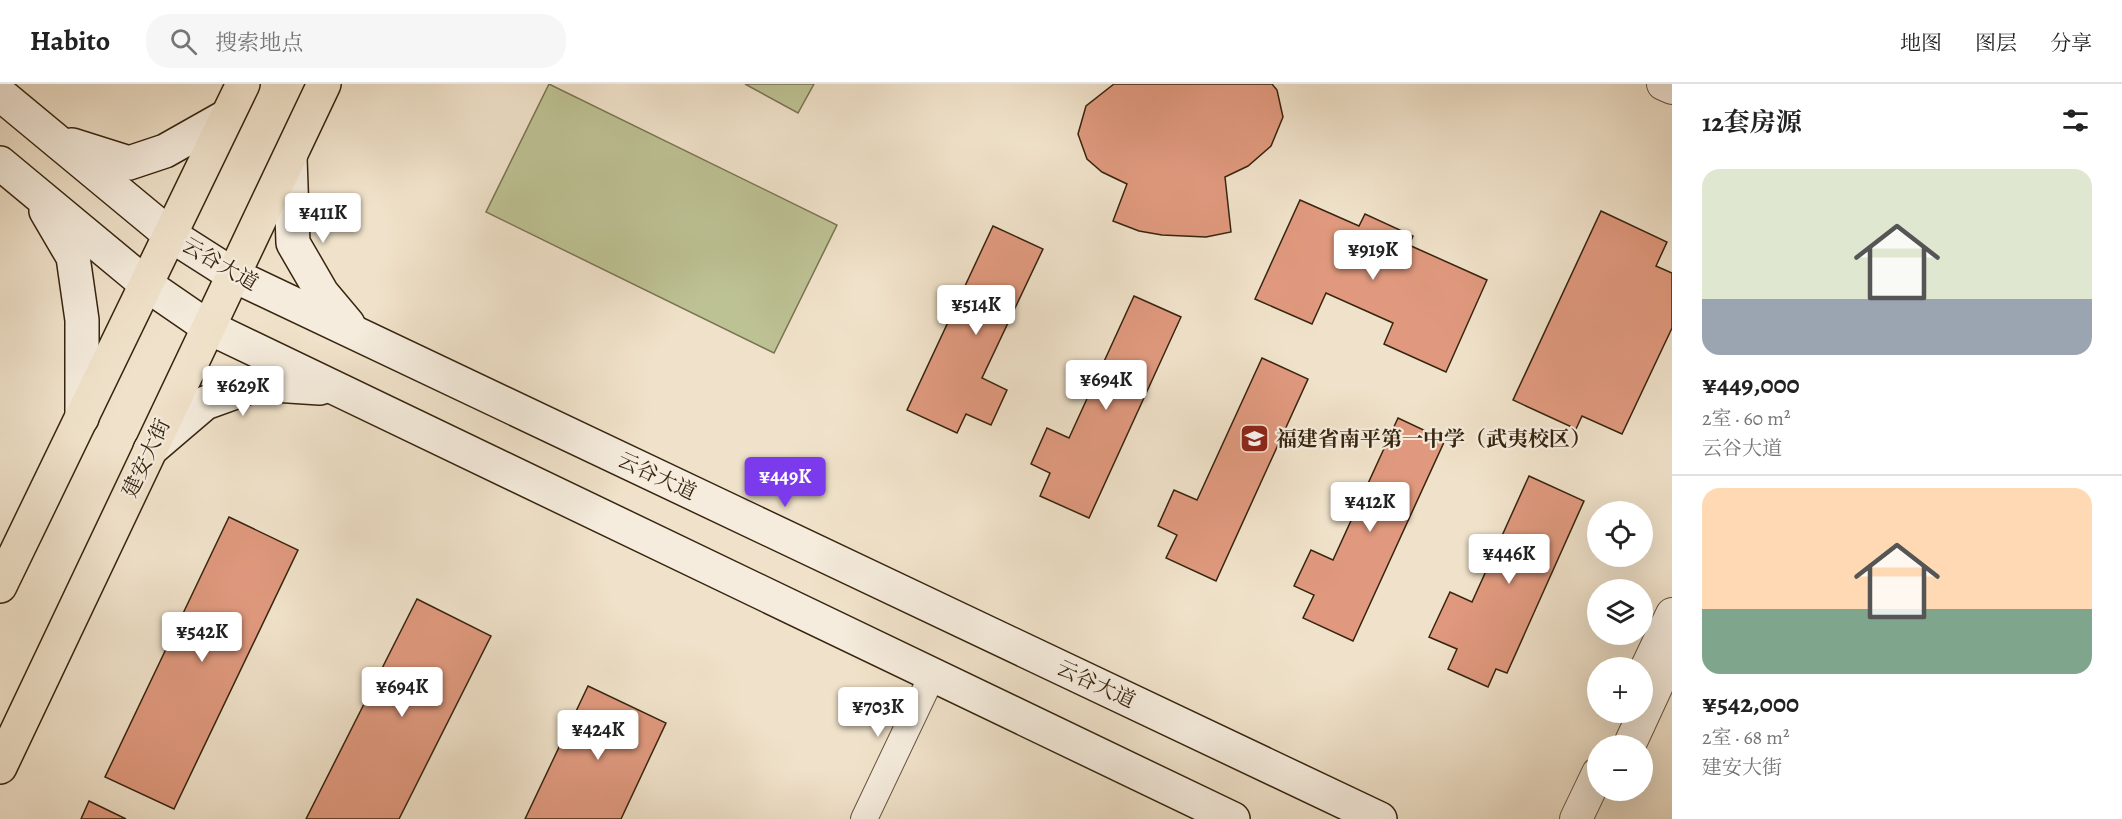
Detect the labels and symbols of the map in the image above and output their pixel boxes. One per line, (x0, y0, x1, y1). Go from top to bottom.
pin: ¥411K (281, 193, 365, 244)
pin: ¥919K (1331, 230, 1415, 281)
street label: 云谷大道 (177, 231, 263, 297)
pin: ¥514K (934, 285, 1018, 336)
pin: ¥694K (1064, 360, 1148, 411)
pin: ¥629K (201, 366, 285, 417)
street label: 建安大街 (116, 414, 176, 502)
school or university icon: 福建省南平第一中学（武夷校区） (1239, 423, 1271, 455)
place label: 福建省南平第一中学（武夷校区） (1276, 425, 1591, 453)
street label: 云谷大道 (613, 446, 701, 506)
pin: ¥449K (743, 457, 827, 508)
pin: ¥412K (1328, 482, 1412, 533)
pin: ¥446K (1467, 534, 1551, 585)
pin: ¥542K (160, 612, 244, 663)
street label: 云谷大道 (1052, 654, 1140, 714)
pin: ¥694K (360, 667, 444, 718)
pin: ¥703K (836, 687, 920, 738)
pin: ¥424K (556, 710, 640, 761)

